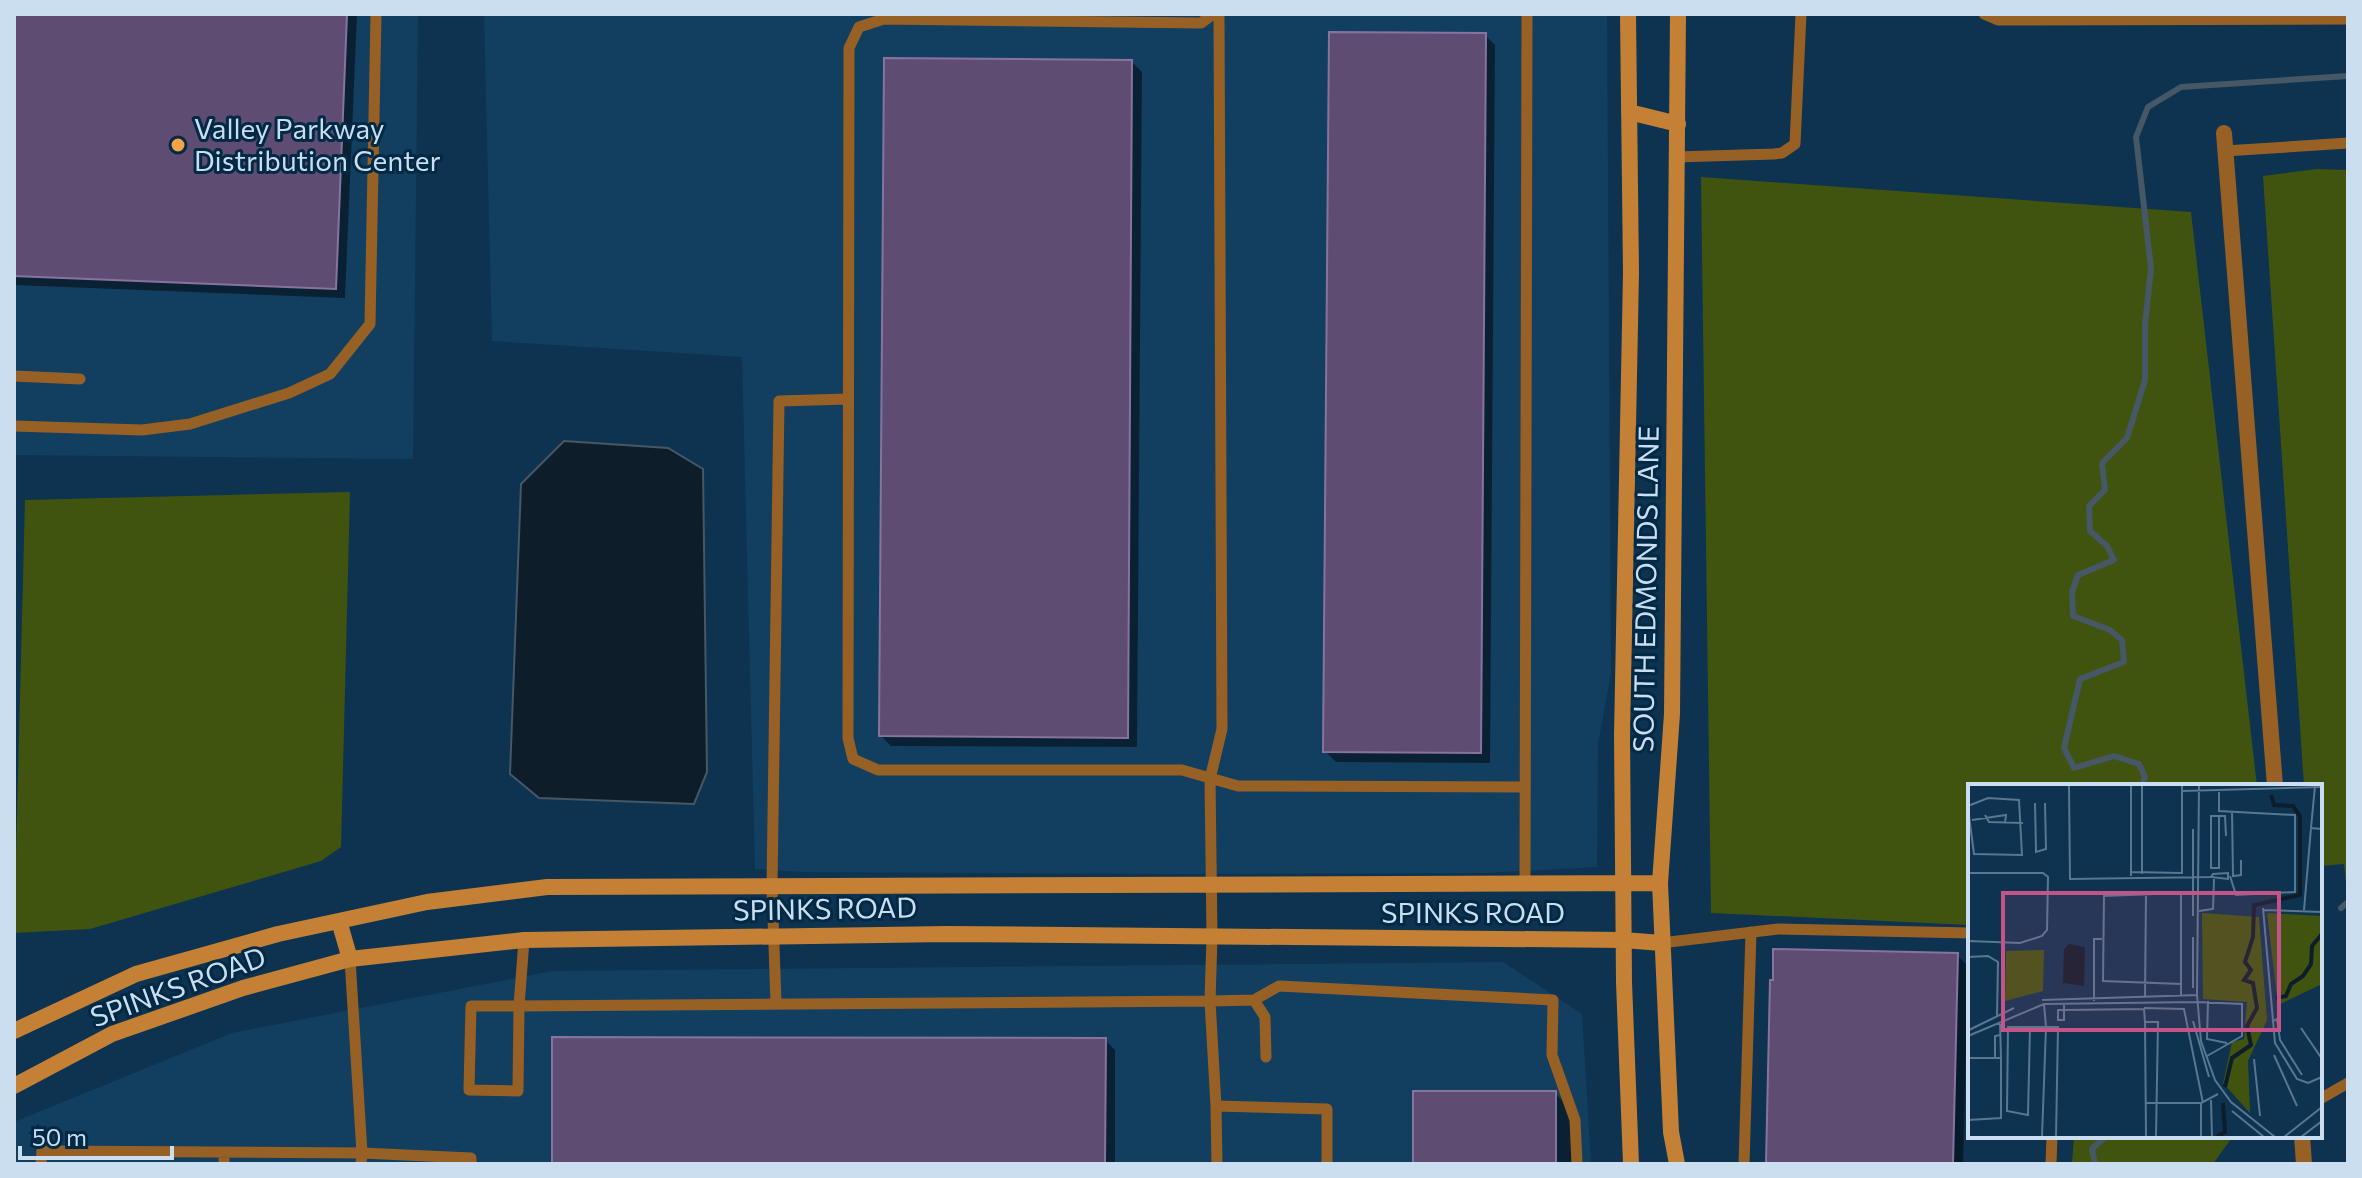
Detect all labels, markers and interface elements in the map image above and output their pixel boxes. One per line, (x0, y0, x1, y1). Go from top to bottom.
place label: Valley Parkway Distribution Center (194, 111, 441, 177)
marker: Valley Parkway Distribution Center (169, 136, 187, 154)
street label: SOUTH EDMONDS LANE (1625, 425, 1665, 753)
inset map (1968, 784, 2322, 1138)
street label: SPINKS ROAD (733, 889, 917, 927)
street label: SPINKS ROAD (1381, 895, 1565, 929)
street label: SPINKS ROAD (85, 939, 270, 1033)
scale bar (20, 1110, 172, 1160)
text: 50 m (32, 1122, 87, 1151)

